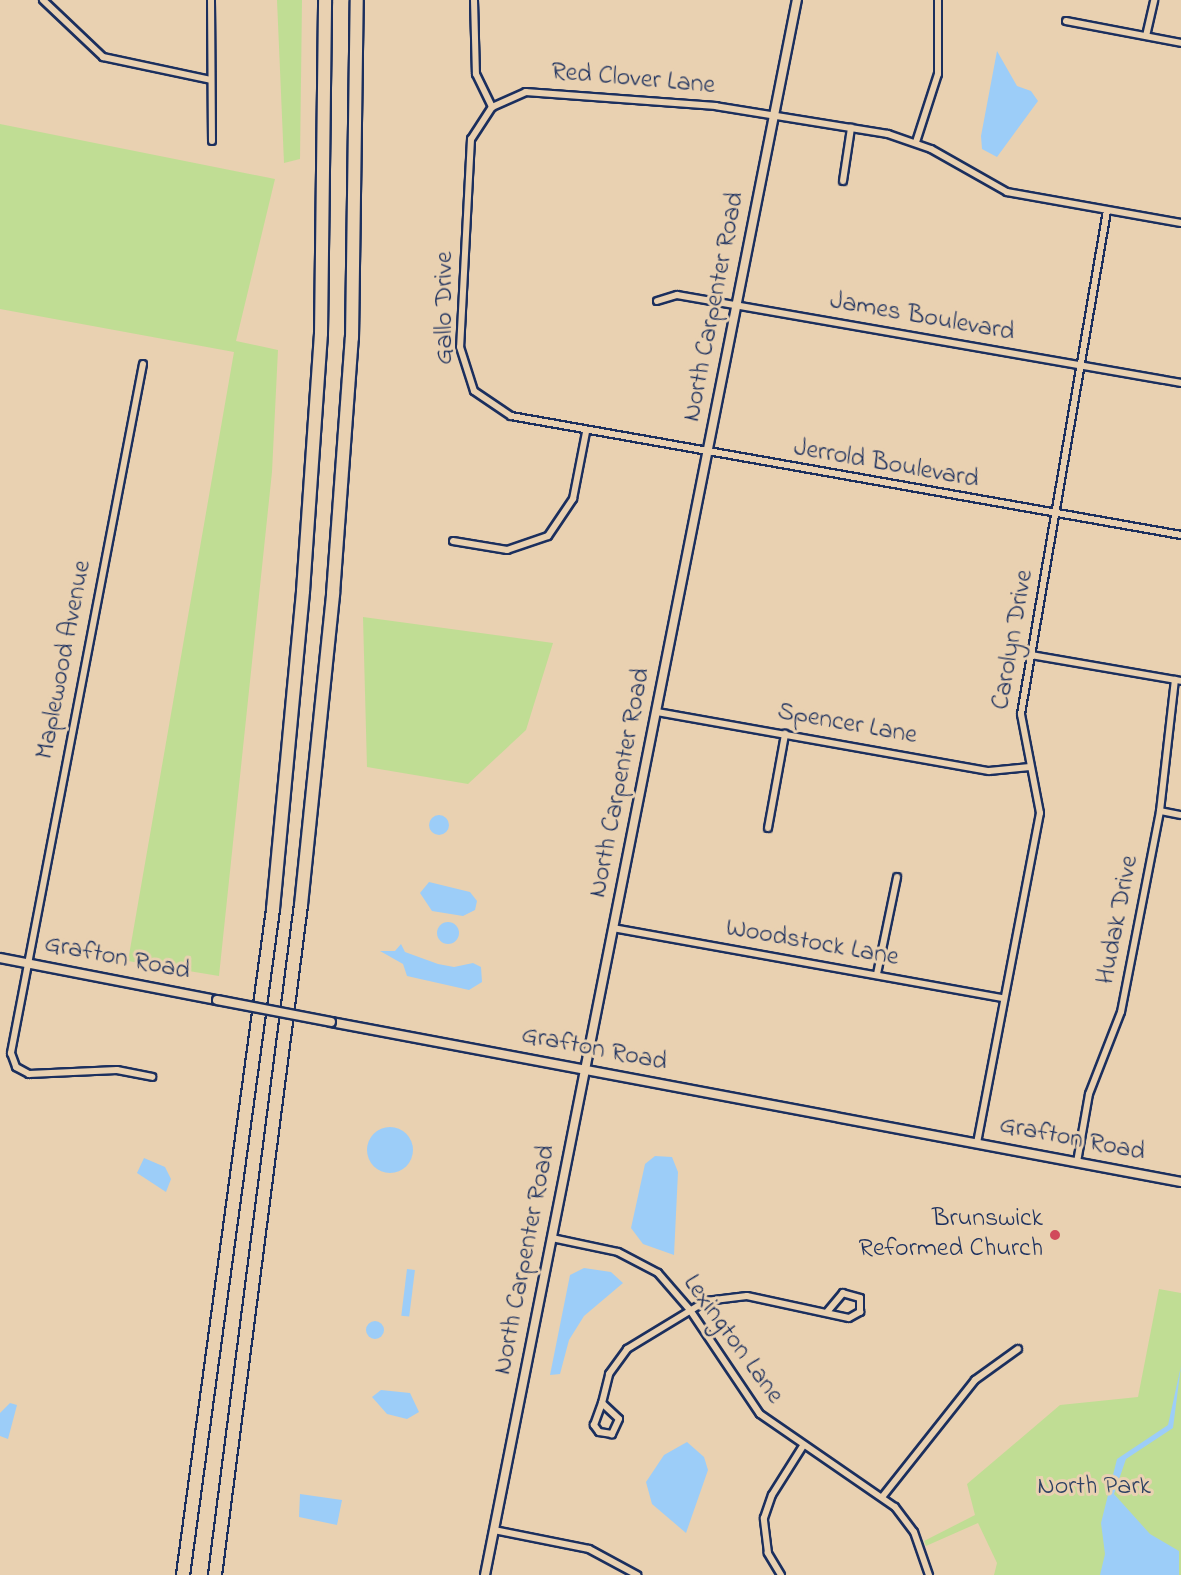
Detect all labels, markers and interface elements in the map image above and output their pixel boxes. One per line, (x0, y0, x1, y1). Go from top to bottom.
street label: Red Clover Lane (550, 57, 716, 103)
street label: North Carpenter Road (677, 190, 753, 424)
street label: Gallo Drive (430, 251, 462, 365)
street label: James Boulevard (827, 286, 1017, 350)
street label: Jerrold Boulevard (791, 433, 981, 497)
street label: Maplewood Avenue (30, 558, 100, 762)
street label: Carolyn Drive (986, 568, 1042, 712)
street label: North Carpenter Road (583, 666, 659, 900)
street label: Spencer Lane (775, 697, 919, 753)
street label: Hudak Drive (1091, 853, 1147, 987)
street label: Woodstock Lane (723, 913, 901, 975)
street label: Grafton Road (42, 930, 192, 988)
street label: Grafton Road (519, 1021, 669, 1079)
street label: Grafton Road (997, 1111, 1147, 1169)
street label: North Carpenter Road (488, 1143, 564, 1377)
place label: Brunswick Reformed Church (859, 1204, 1043, 1266)
marker: Brunswick Reformed Church (1048, 1228, 1062, 1242)
street label: Lexington Lane (675, 1269, 789, 1411)
park label: North Park (1037, 1472, 1151, 1504)

